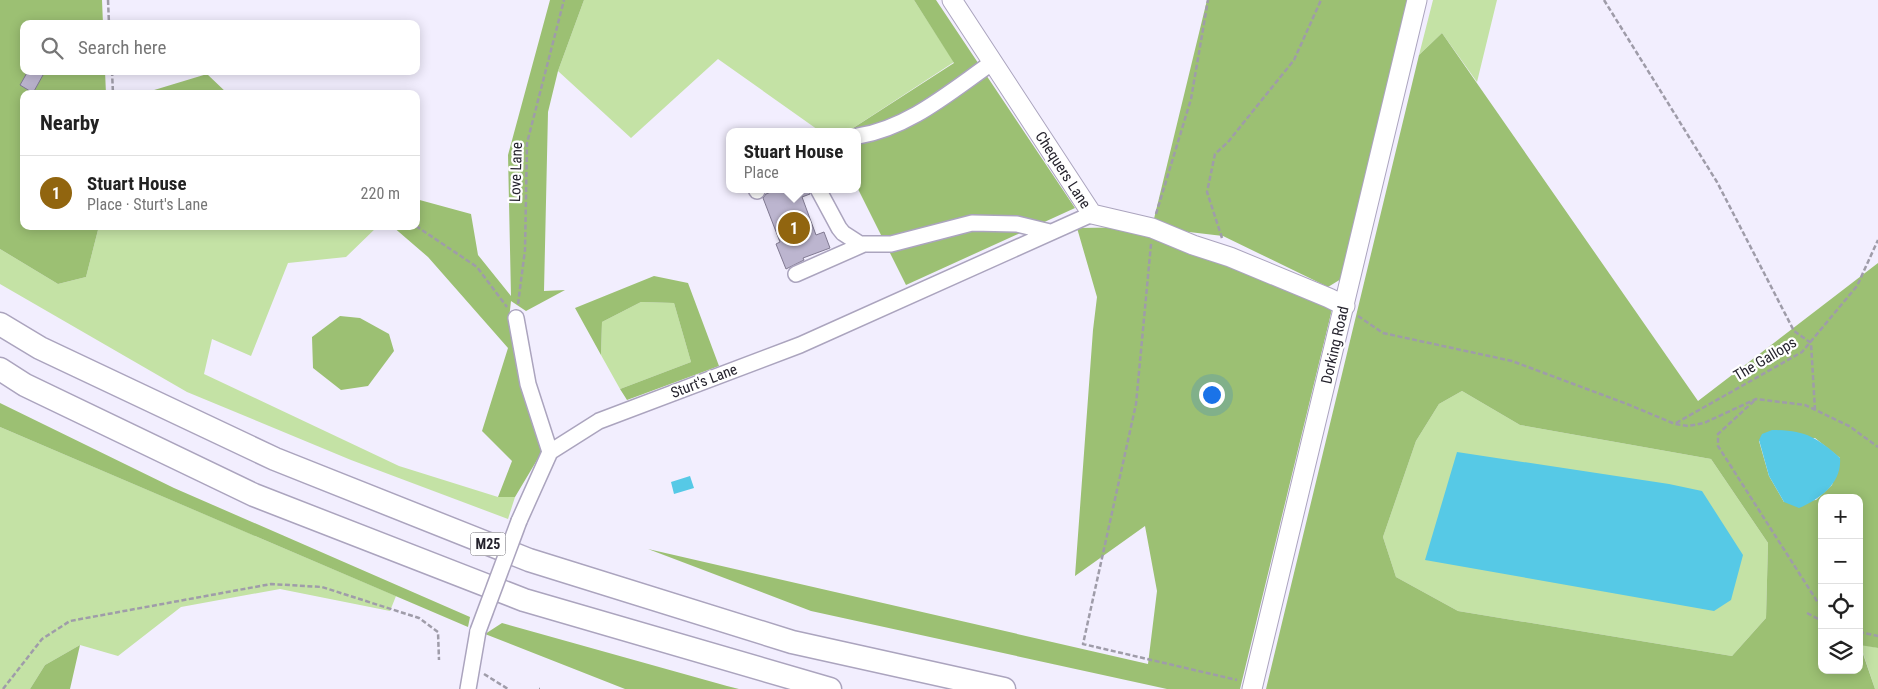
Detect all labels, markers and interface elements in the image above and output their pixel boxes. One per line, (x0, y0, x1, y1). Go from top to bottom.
search box (20, 20, 420, 75)
icon: search (38, 34, 66, 62)
text: Search here (78, 36, 166, 59)
text: Nearby (40, 111, 99, 135)
popup (726, 128, 861, 193)
street label: Chequers Lane (1031, 128, 1095, 212)
text: Stuart House (744, 140, 843, 163)
street label: Love Lane (506, 142, 526, 202)
text: Place (744, 163, 779, 182)
text: Stuart House (87, 172, 187, 195)
text: 1 (52, 184, 60, 203)
text: 220 m (361, 184, 400, 203)
text: Place · Sturt's Lane (87, 195, 208, 214)
pin: 1 (778, 209, 810, 247)
street label: Dorking Road (1317, 304, 1353, 386)
street label: The Gallops (1730, 333, 1800, 385)
street label: Sturt's Lane (668, 360, 740, 402)
your location (1199, 382, 1225, 408)
map controls (1818, 494, 1863, 674)
button: + (1818, 494, 1863, 539)
road number: M25 (470, 532, 506, 556)
button: − (1818, 539, 1863, 584)
button: locate (1818, 584, 1863, 629)
button: layers (1818, 629, 1863, 674)

